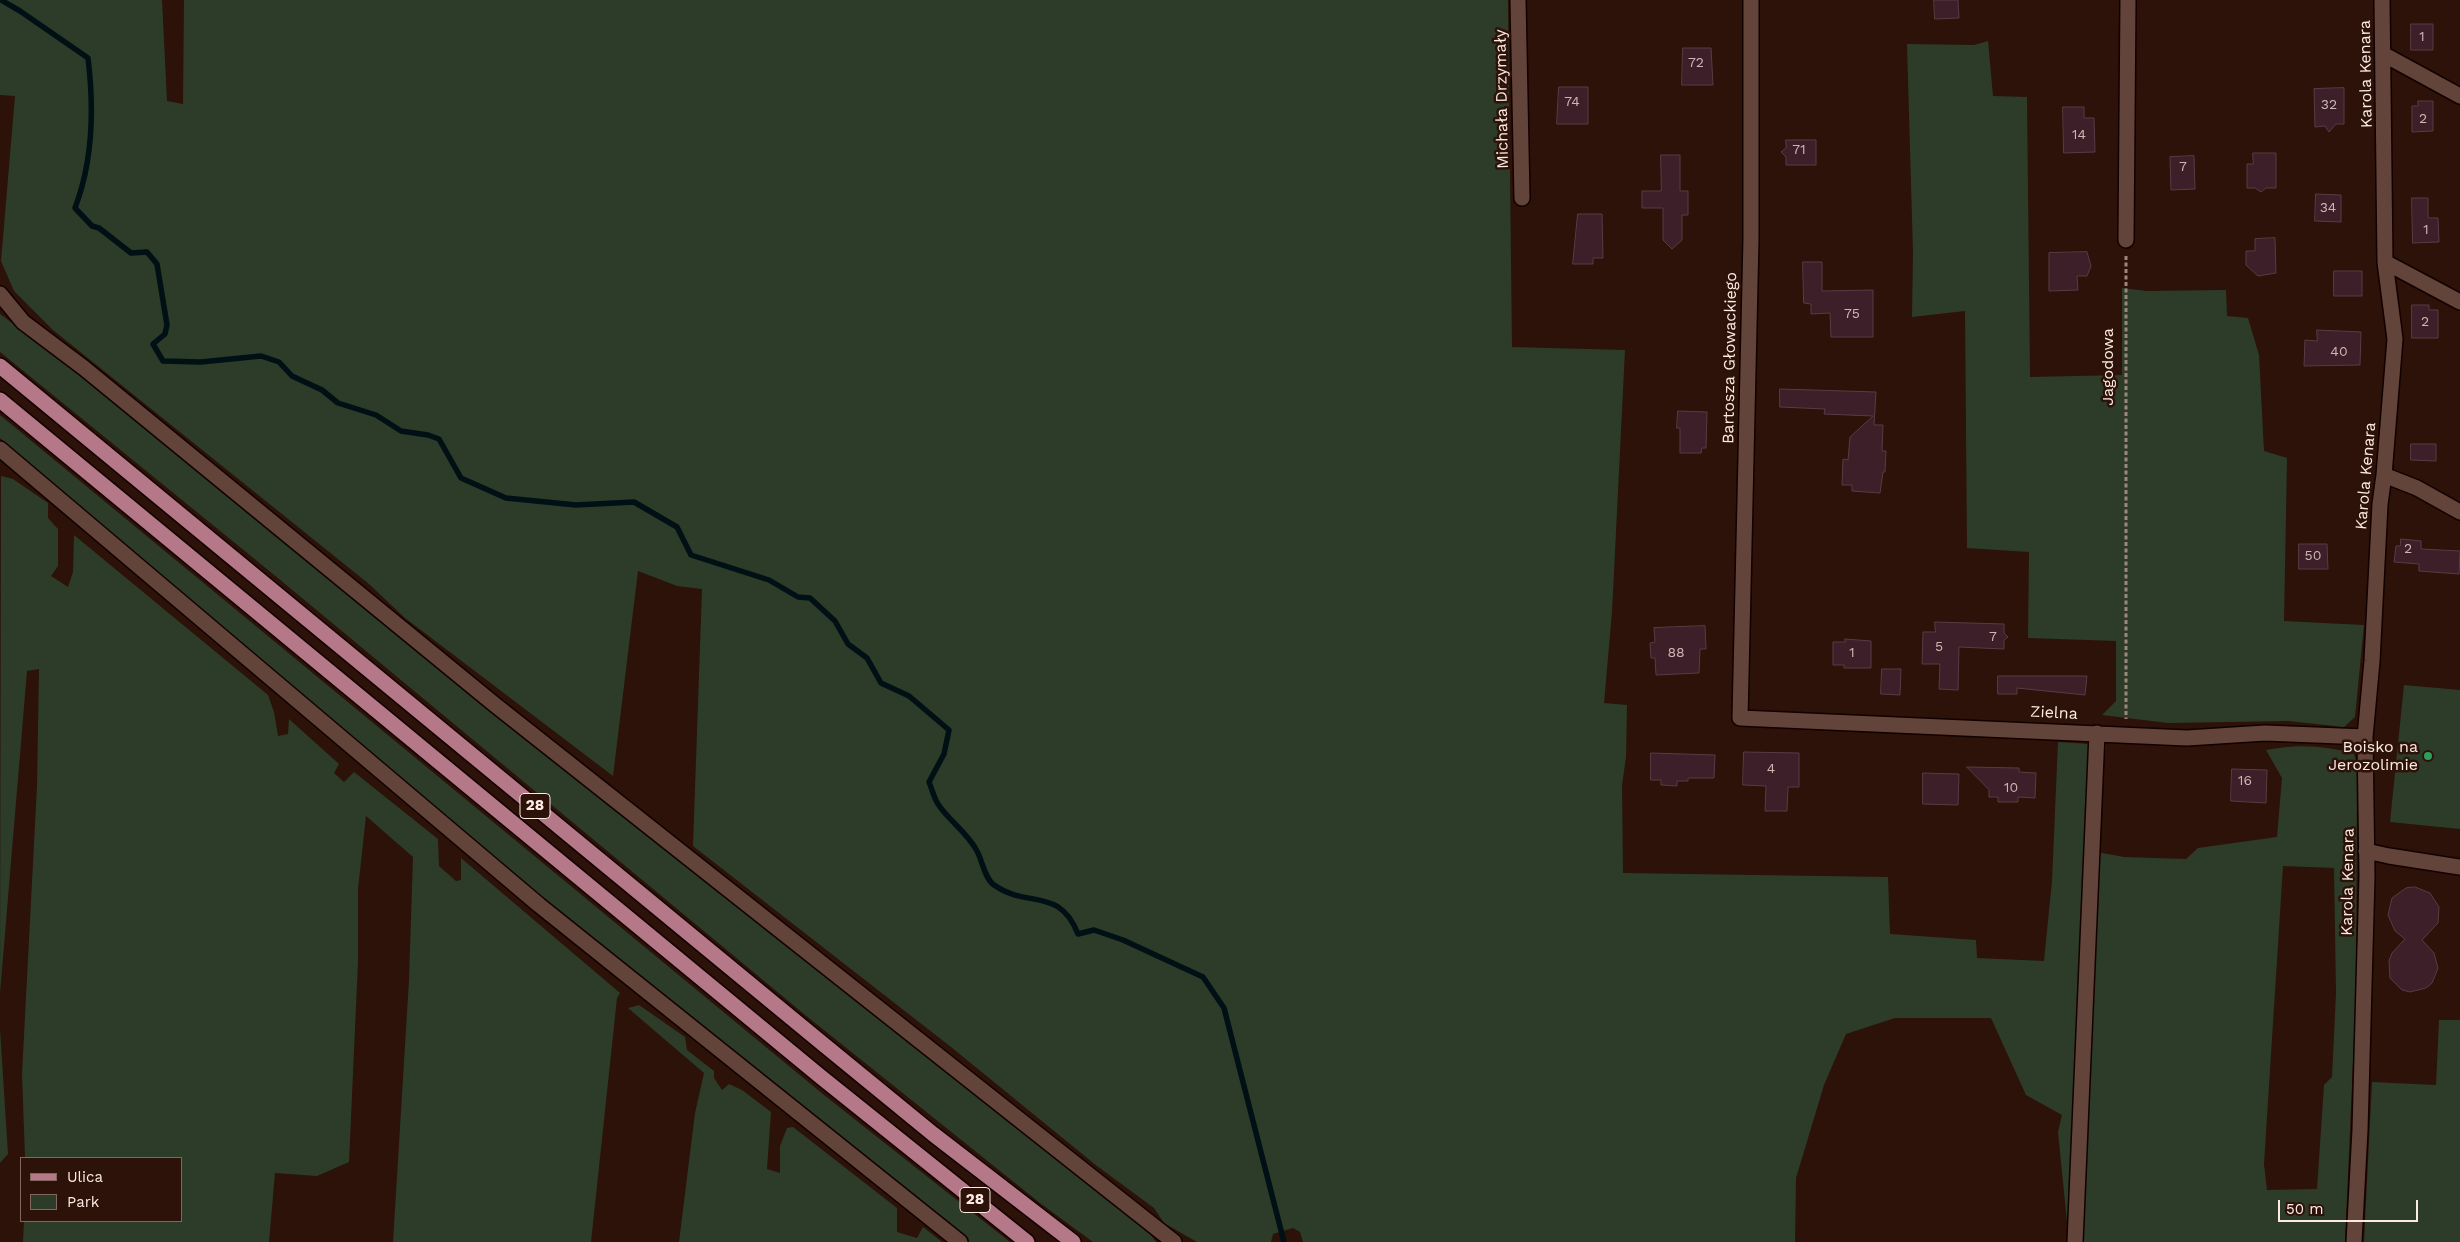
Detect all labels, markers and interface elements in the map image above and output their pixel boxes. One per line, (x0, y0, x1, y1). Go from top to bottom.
street label: Karola Kenara (2355, 20, 2377, 128)
street label: Michała Drzymały (1491, 29, 1513, 169)
house number: 1 (2419, 29, 2425, 45)
house number: 72 (1688, 55, 1704, 71)
house number: 74 (1564, 94, 1580, 110)
house number: 32 (2321, 97, 2337, 113)
house number: 2 (2419, 111, 2427, 127)
house number: 14 (2072, 127, 2086, 143)
house number: 71 (1792, 142, 1806, 158)
house number: 7 (2179, 159, 2187, 175)
house number: 34 (2320, 200, 2336, 216)
house number: 1 (2423, 222, 2429, 238)
street label: Bartosza Głowackiego (1719, 272, 1741, 444)
house number: 75 (1844, 306, 1860, 322)
house number: 2 (2421, 314, 2429, 330)
street label: Jagodowa (2098, 328, 2118, 406)
house number: 40 (2330, 344, 2348, 360)
street label: Karola Kenara (2352, 421, 2380, 531)
house number: 2 (2404, 541, 2412, 557)
house number: 50 (2305, 548, 2321, 564)
house number: 7 (1989, 629, 1997, 645)
house number: 5 (1935, 639, 1943, 655)
house number: 88 (1667, 645, 1685, 661)
house number: 1 (1849, 645, 1855, 661)
street label: Zielna (2030, 702, 2078, 724)
place label: Boisko na Jerozolimie (2328, 737, 2418, 775)
marker: Boisko na Jerozolimie (2422, 750, 2434, 762)
house number: 4 (1767, 761, 1775, 777)
house number: 16 (2238, 773, 2252, 789)
house number: 10 (2004, 780, 2018, 796)
road number: 28 (520, 794, 550, 818)
street label: Karola Kenara (2337, 828, 2359, 936)
legend (20, 1157, 182, 1222)
text: Ulica (67, 1168, 103, 1186)
road number: 28 (960, 1188, 990, 1212)
scale bar (2280, 1190, 2420, 1222)
text: Park (67, 1193, 99, 1211)
text: 50 m (2286, 1200, 2323, 1218)

